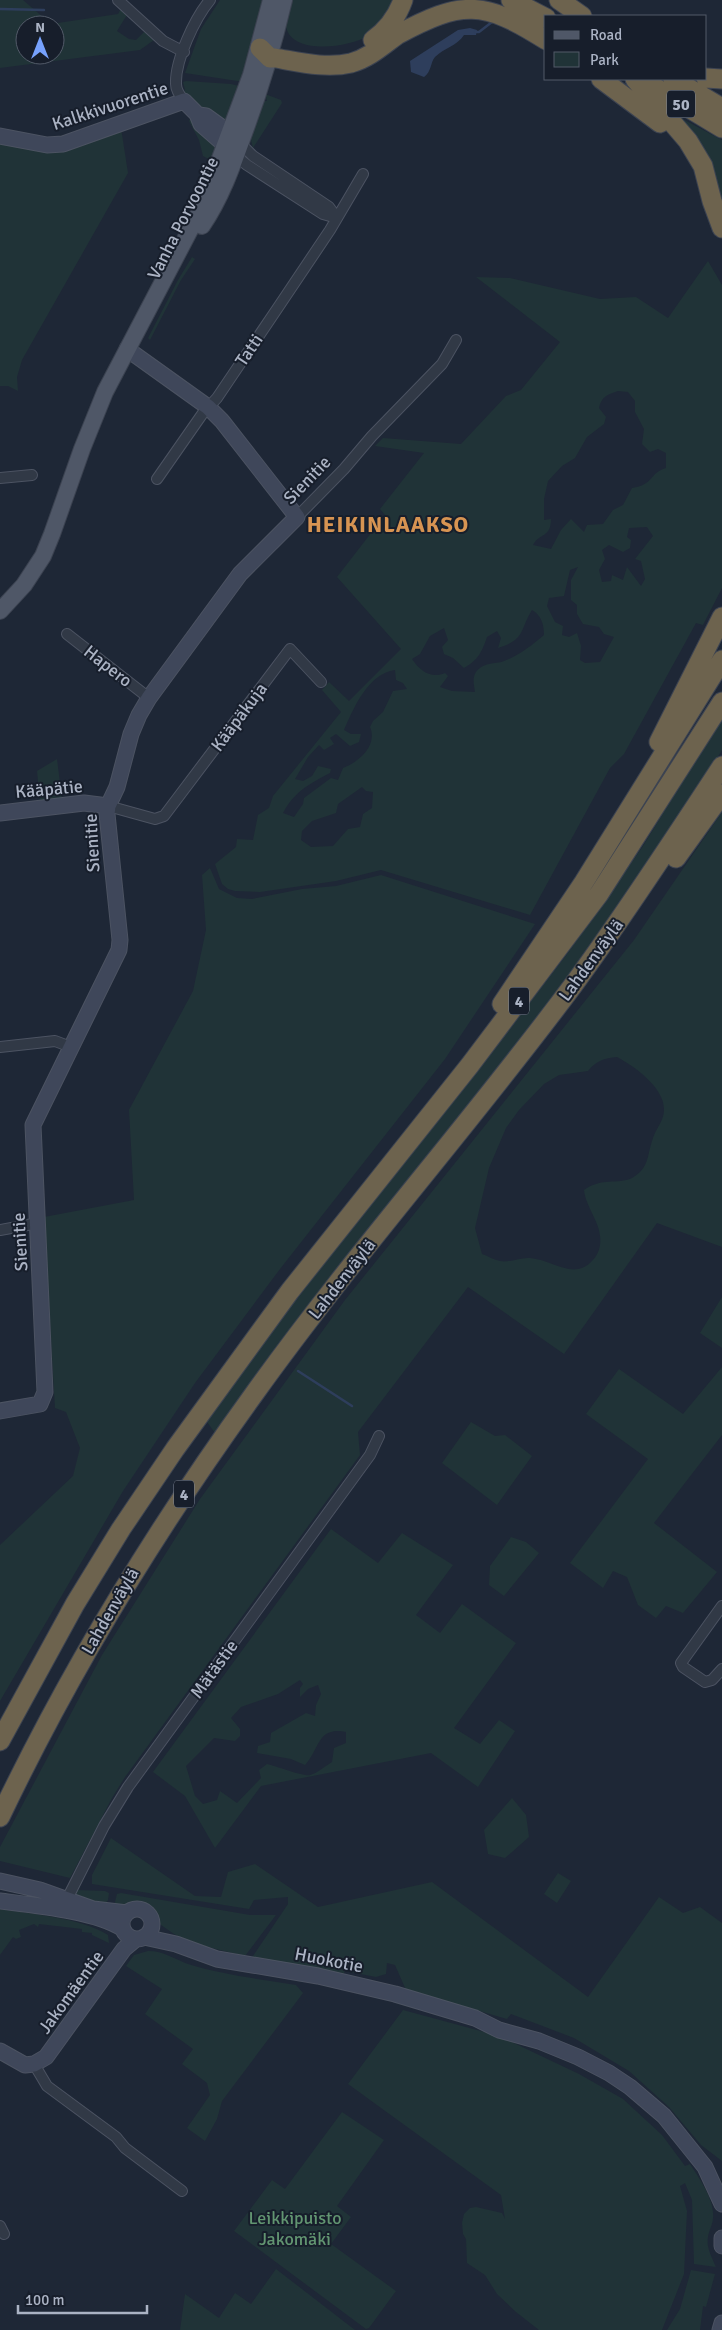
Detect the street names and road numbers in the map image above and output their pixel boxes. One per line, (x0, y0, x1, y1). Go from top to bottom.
street label: Kalkkivuorentie (49, 77, 171, 135)
road number: 50 (667, 90, 695, 118)
street label: Vanha Porvoontie (143, 153, 223, 283)
street label: Tatti (230, 330, 268, 370)
street label: Sienitie (279, 451, 335, 509)
street label: Hapero (79, 640, 137, 692)
street label: Kääpäkuja (206, 678, 272, 756)
street label: Kääpätie (14, 775, 84, 803)
street label: Sienitie (79, 813, 105, 873)
street label: Lahdenväylä (554, 915, 628, 1005)
road number: 4 (509, 988, 529, 1014)
street label: Sienitie (7, 1212, 33, 1272)
street label: Lahdenväylä (304, 1234, 380, 1324)
road number: 4 (174, 1480, 194, 1508)
street label: Lahdenväylä (76, 1564, 144, 1658)
street label: Mätästie (185, 1635, 243, 1703)
street label: Huokotie (293, 1943, 365, 1977)
street label: Jakomäentie (34, 1946, 108, 2038)

